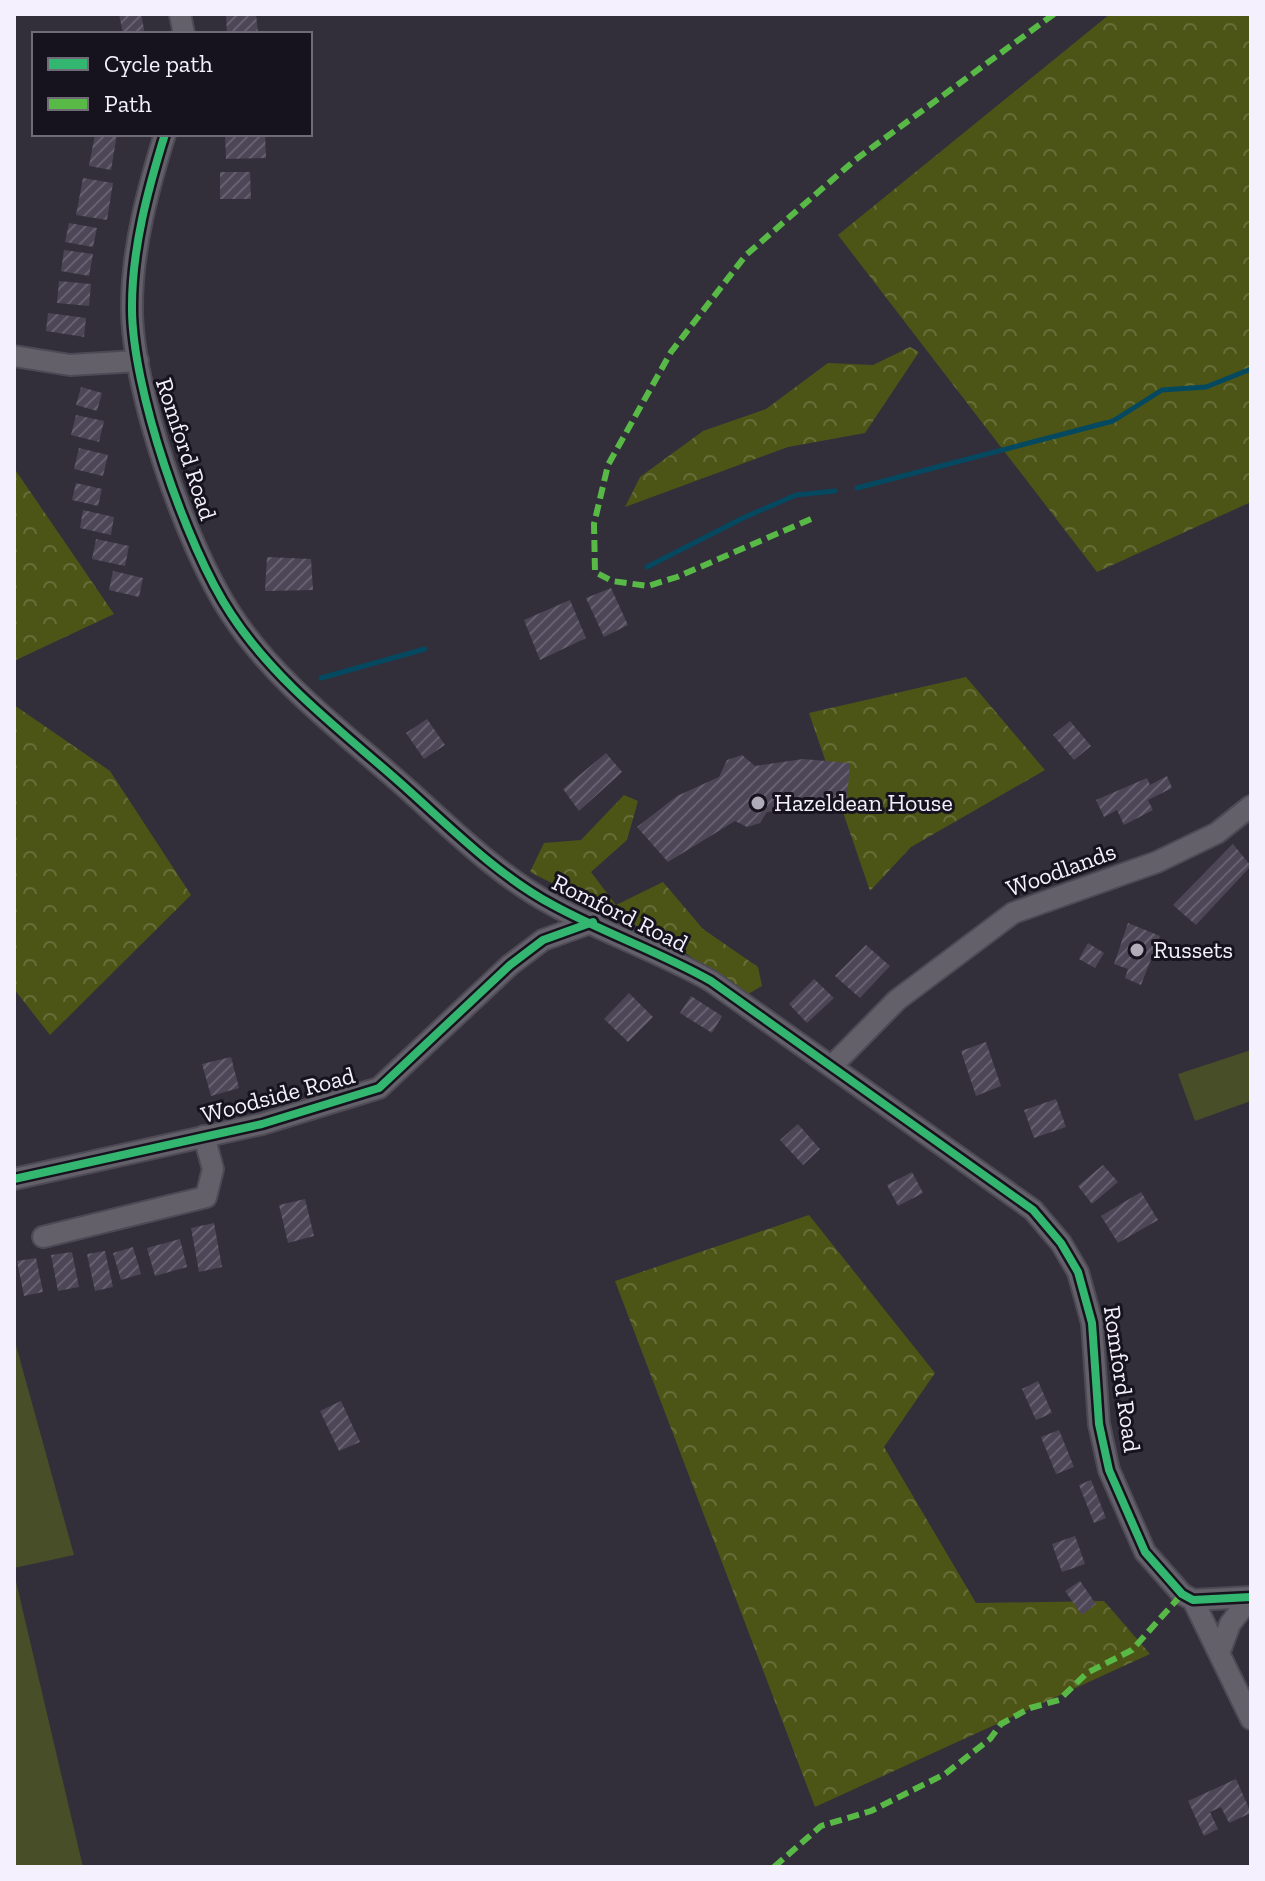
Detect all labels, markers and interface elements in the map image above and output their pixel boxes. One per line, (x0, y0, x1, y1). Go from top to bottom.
legend (32, 32, 312, 136)
text: Cycle path (104, 49, 213, 78)
text: Path (104, 89, 152, 118)
street label: Romford Road (150, 374, 223, 524)
place label: Hazeldean House (774, 788, 953, 817)
marker: Hazeldean House (749, 794, 767, 812)
street label: Woodlands (1002, 836, 1120, 903)
street label: Romford Road (548, 867, 693, 958)
place label: Russets (1153, 935, 1233, 964)
marker: Russets (1128, 941, 1146, 959)
street label: Woodside Road (198, 1060, 358, 1129)
street label: Romford Road (1098, 1304, 1147, 1454)

